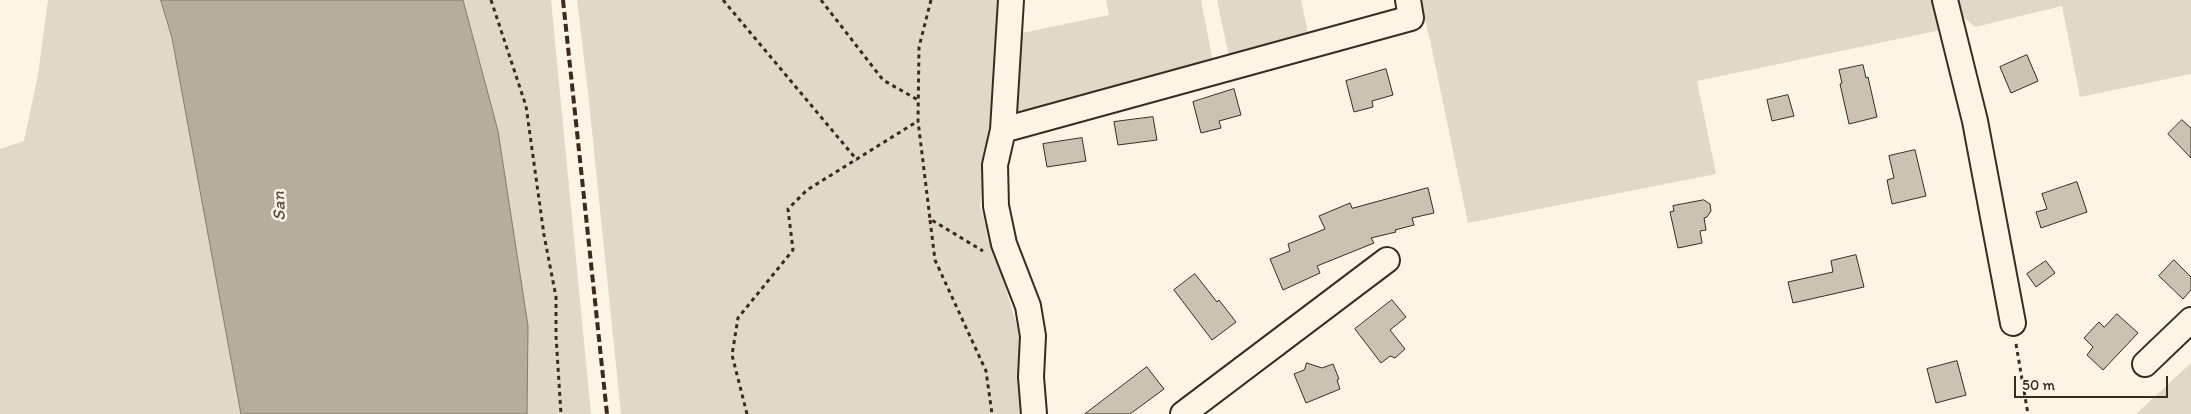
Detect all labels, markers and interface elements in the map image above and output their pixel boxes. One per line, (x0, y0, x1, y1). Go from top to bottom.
water label: San (269, 191, 291, 221)
scale bar (2016, 366, 2170, 398)
text: 50 m (2022, 376, 2055, 394)

